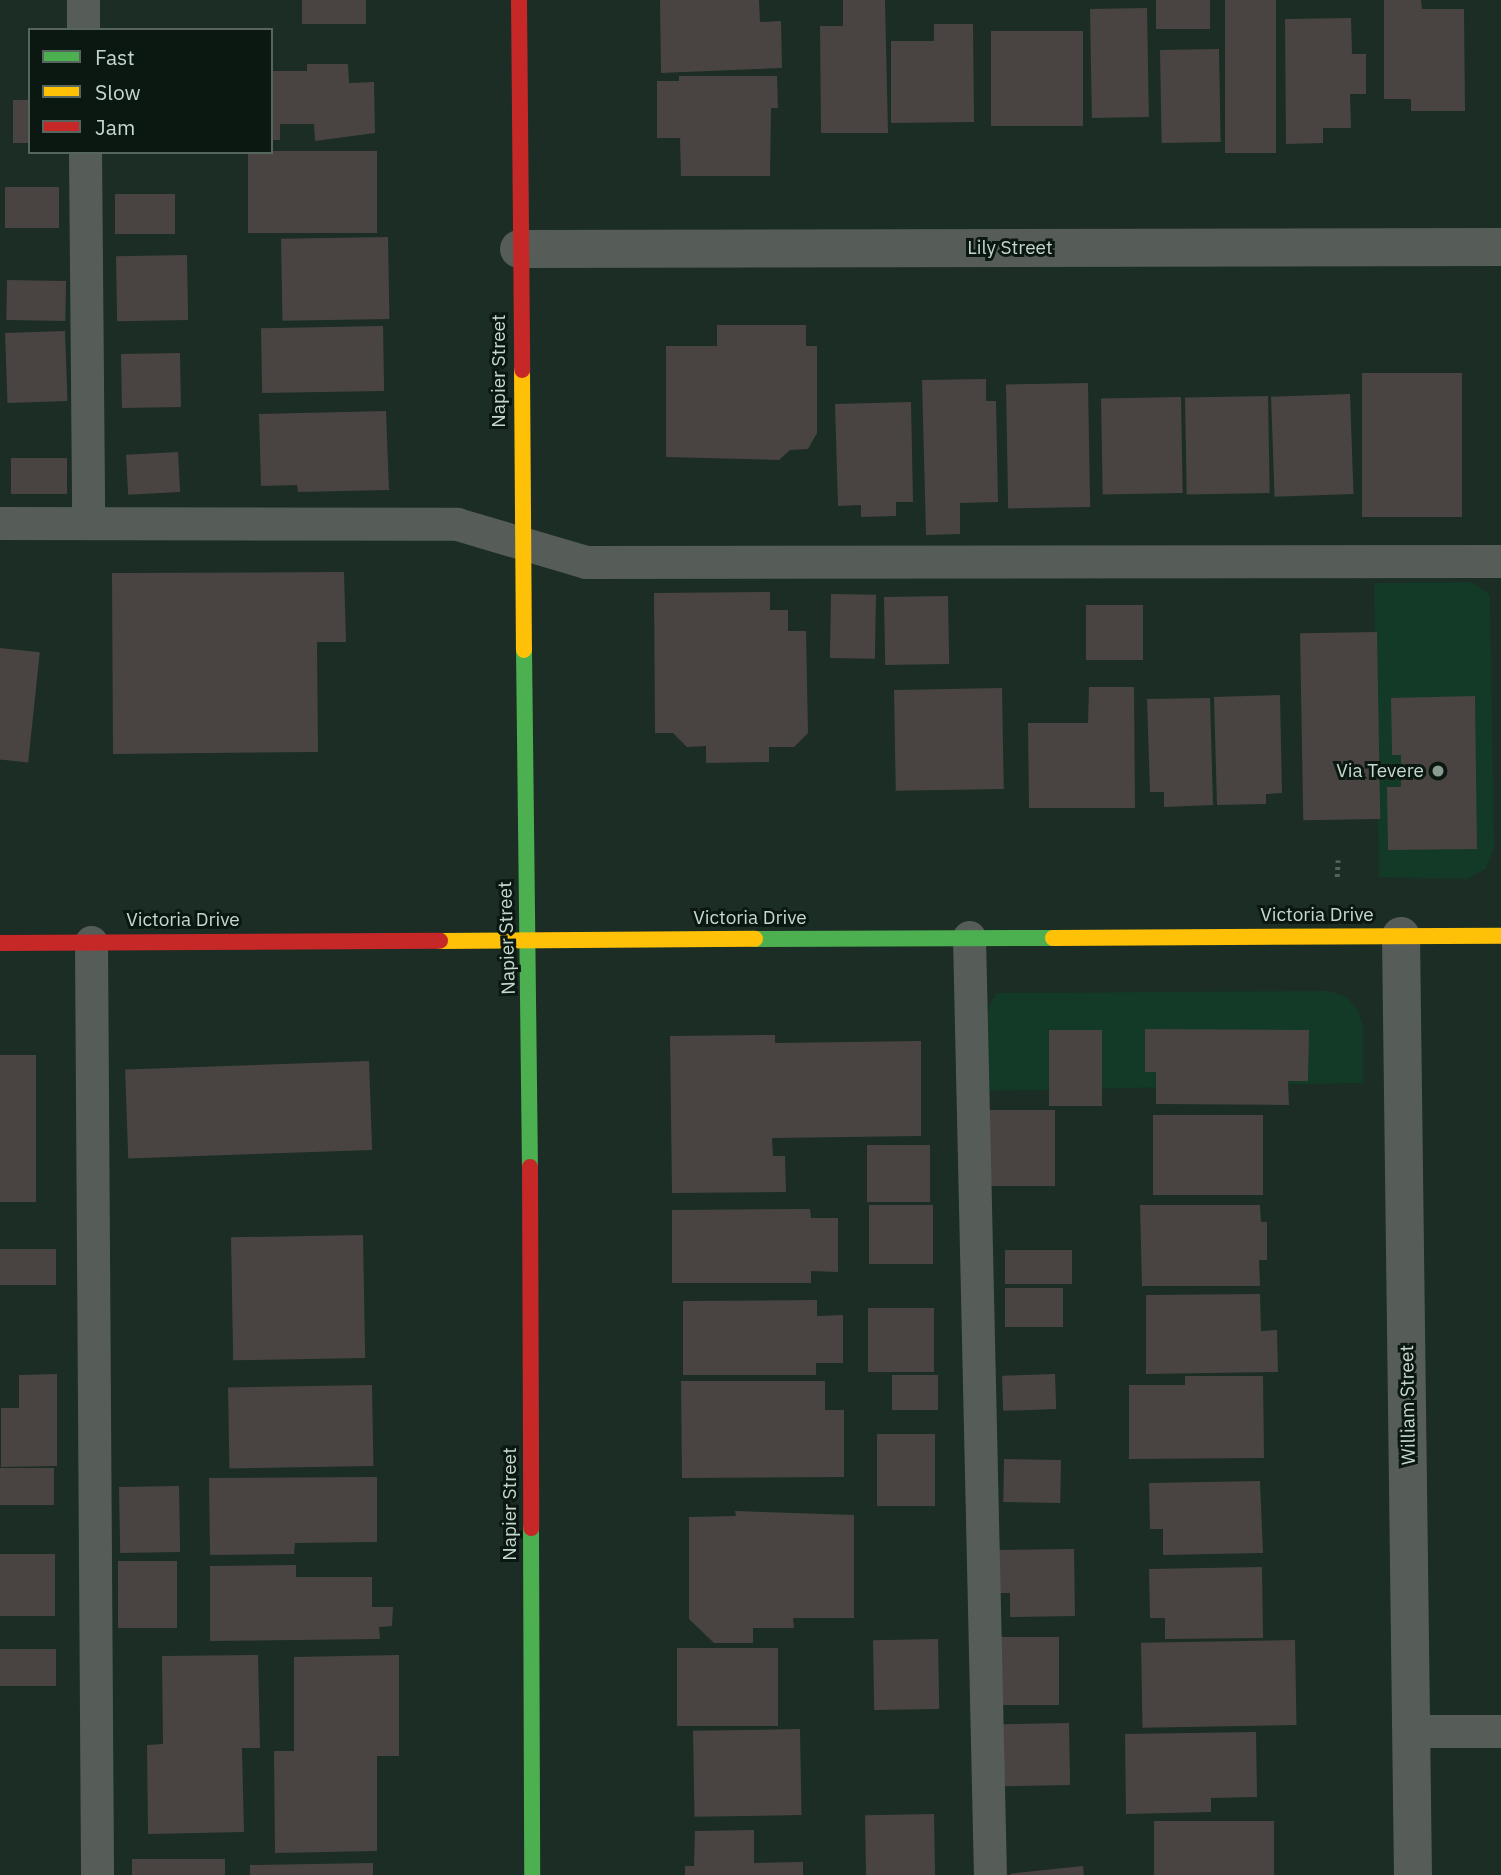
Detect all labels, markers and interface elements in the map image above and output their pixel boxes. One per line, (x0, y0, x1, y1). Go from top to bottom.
legend (28, 28, 273, 154)
text: Fast (95, 43, 135, 71)
text: Slow (95, 78, 141, 106)
text: Jam (95, 113, 135, 141)
street label: Lily Street (967, 237, 1053, 259)
street label: Napier Street (488, 314, 510, 428)
place label: Via Tevere (1336, 760, 1424, 782)
marker: Via Tevere (1430, 763, 1446, 779)
street label: Napier Street (494, 881, 520, 995)
street label: Victoria Drive (1260, 904, 1374, 926)
street label: Victoria Drive (693, 907, 807, 929)
street label: Victoria Drive (126, 909, 240, 931)
street label: William Street (1396, 1345, 1420, 1465)
street label: Napier Street (499, 1447, 521, 1561)

